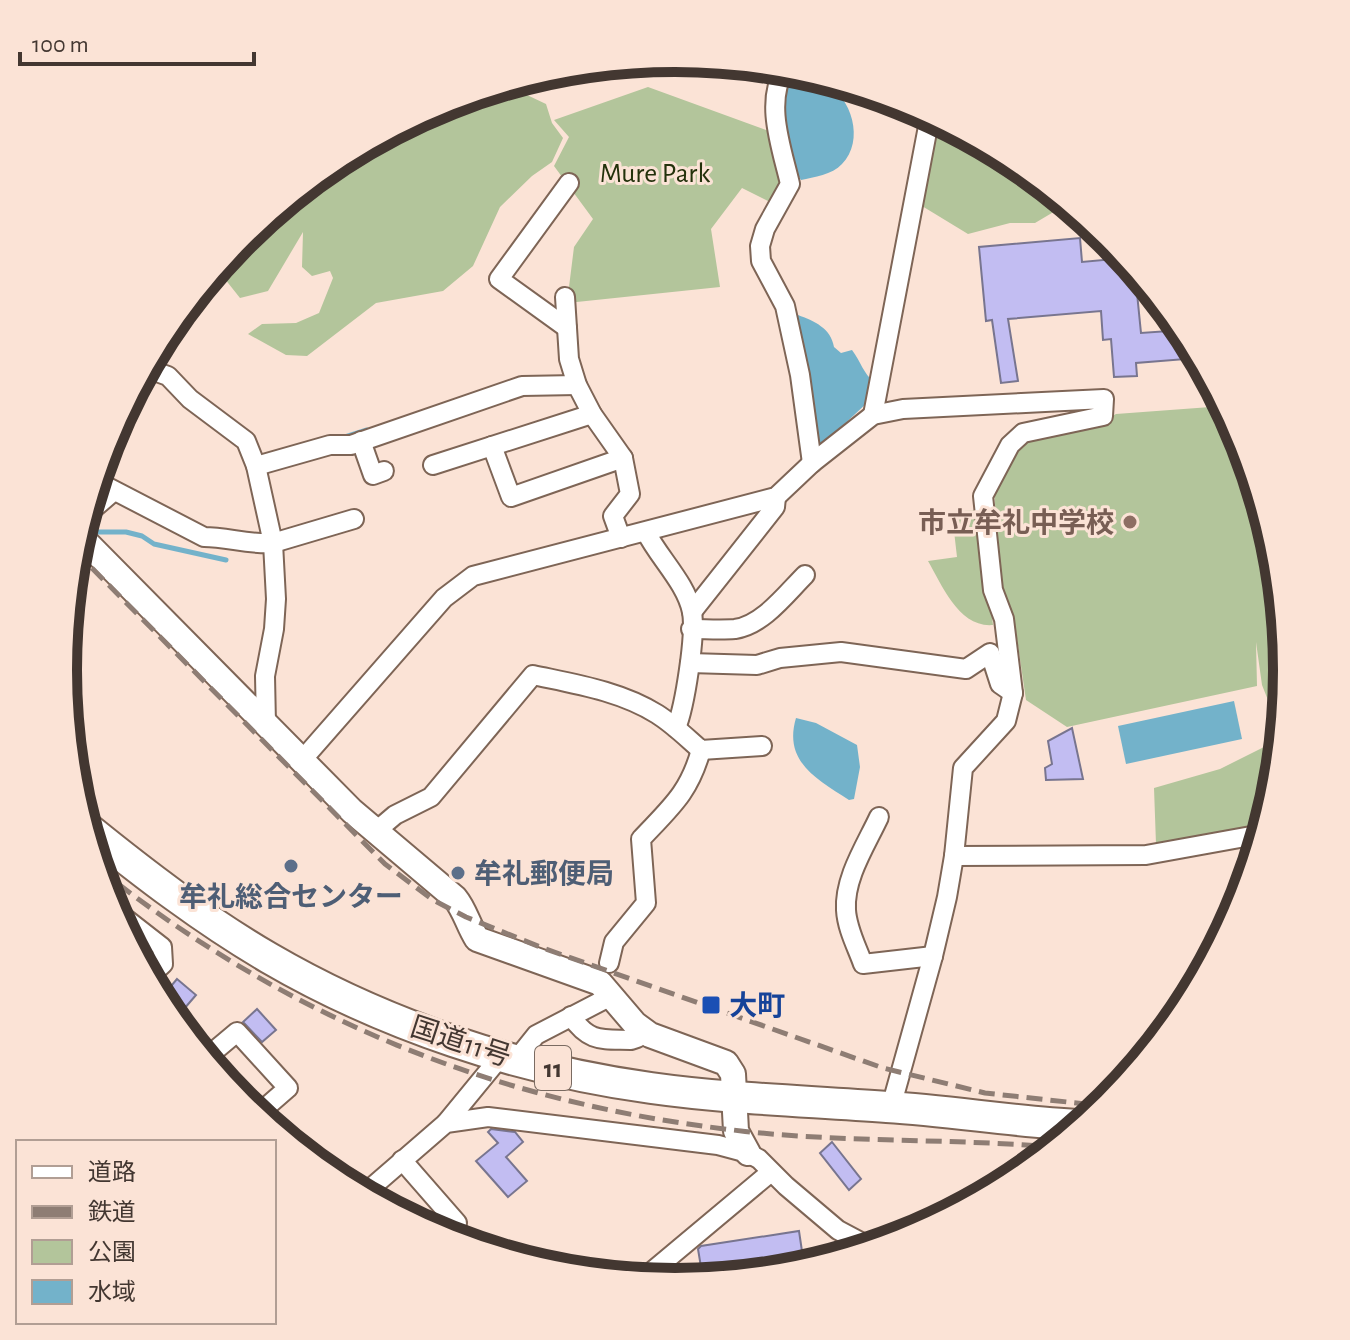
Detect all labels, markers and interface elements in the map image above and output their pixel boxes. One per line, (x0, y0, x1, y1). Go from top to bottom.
scale bar (20, 16, 254, 66)
text: 100 m (32, 33, 89, 57)
park label: Mure Park (600, 160, 710, 188)
place label: 市立牟礼中学校 (918, 508, 1114, 538)
marker: 市立牟礼中学校 (1121, 513, 1139, 531)
marker: 牟礼総合センター (282, 857, 300, 875)
place label: 牟礼郵便局 (474, 859, 614, 889)
marker: 牟礼郵便局 (449, 864, 467, 882)
place label: 牟礼総合センター (179, 882, 403, 912)
place label: 大町 (729, 991, 785, 1021)
marker: 大町 (700, 994, 722, 1016)
street label: 国道11号 (407, 1012, 514, 1072)
road number: 11 (535, 1046, 571, 1090)
legend (16, 1140, 276, 1324)
text: 道路 (88, 1159, 136, 1185)
text: 鉄道 (88, 1199, 136, 1225)
text: 公園 (88, 1240, 136, 1265)
text: 水域 (88, 1279, 136, 1305)

